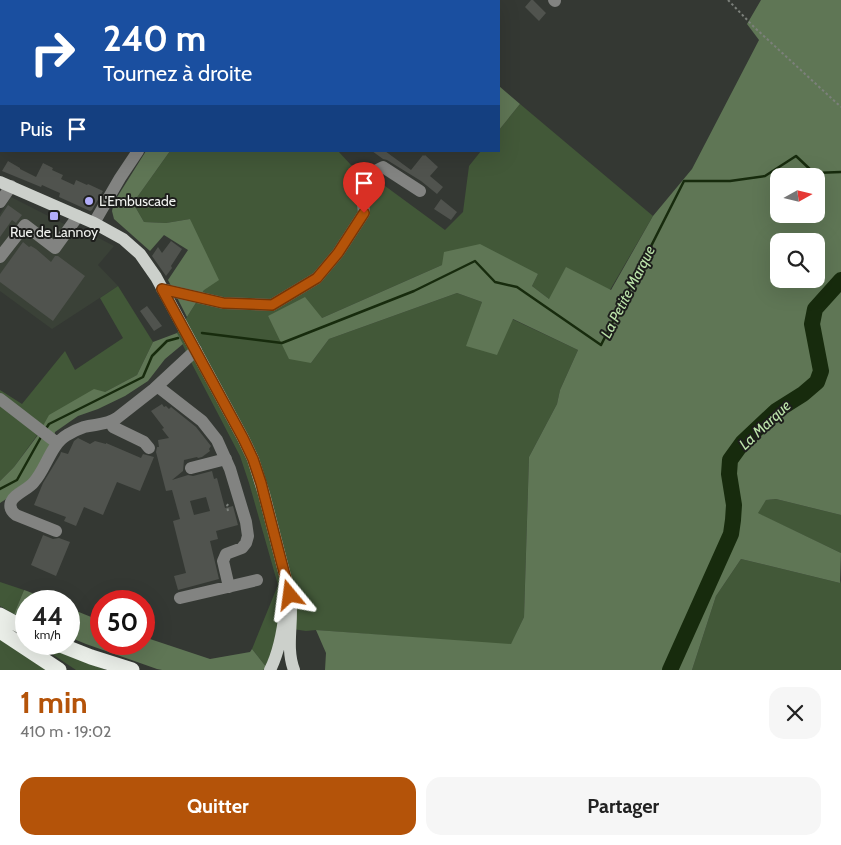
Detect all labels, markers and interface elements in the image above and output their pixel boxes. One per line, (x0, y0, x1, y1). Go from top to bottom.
text: 240 m (103, 17, 206, 60)
icon: right (20, 20, 85, 85)
text: Tournez à droite (103, 60, 252, 87)
icon: arrive (63, 115, 91, 143)
text: Puis (20, 118, 53, 141)
pin (343, 162, 385, 213)
north arrow (770, 168, 825, 222)
map controls (770, 168, 825, 288)
icon: arrive (350, 169, 378, 197)
place label: L'Embuscade (99, 192, 176, 210)
marker: L'Embuscade (83, 195, 95, 207)
marker: Rue de Lannoy (48, 210, 60, 222)
place label: Rue de Lannoy (10, 223, 98, 241)
button: search (770, 233, 825, 288)
water label: La Petite Marque (597, 243, 659, 341)
water label: La Marque (735, 397, 795, 453)
position arrow (263, 568, 315, 620)
speed limit sign: 50 (90, 590, 155, 655)
text: 44 (32, 601, 63, 631)
text: km/h (34, 627, 61, 642)
text: 1 min (20, 684, 88, 721)
button: close (769, 687, 821, 739)
text: 410 m · 19:02 (20, 722, 111, 741)
button: Quitter (20, 777, 416, 835)
button: Partager (426, 777, 821, 835)

